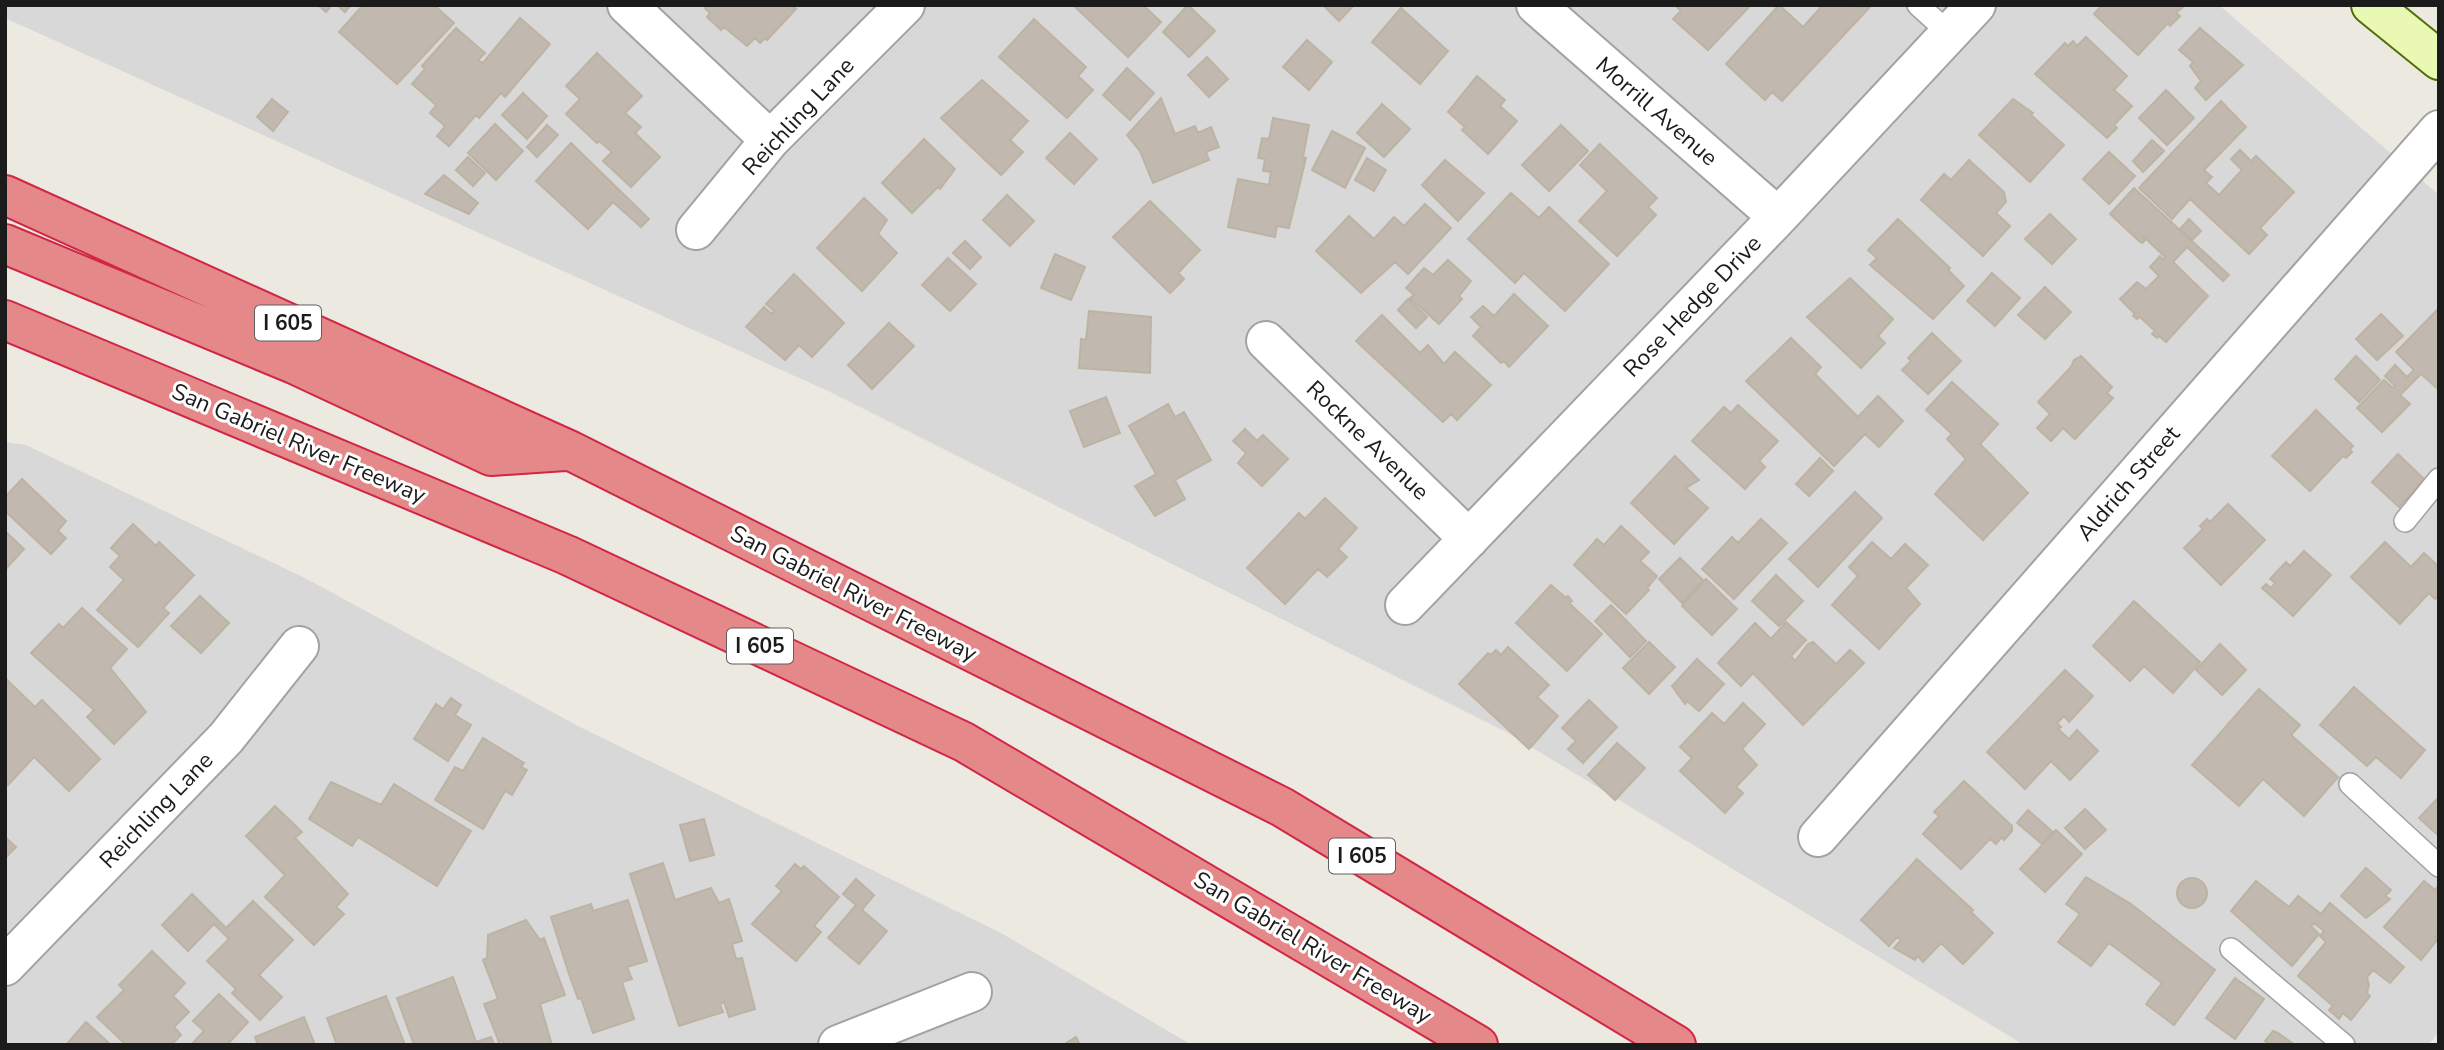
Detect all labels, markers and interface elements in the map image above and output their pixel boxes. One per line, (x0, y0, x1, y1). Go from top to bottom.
street label: Morrill Avenue (1589, 50, 1724, 173)
street label: Reichling Lane (736, 51, 861, 182)
street label: Rose Hedge Drive (1616, 229, 1768, 384)
road number: I 605 (255, 306, 321, 340)
street label: Rockne Avenue (1299, 374, 1436, 507)
street label: San Gabriel River Freeway (167, 376, 431, 511)
street label: Aldrich Street (2070, 419, 2188, 547)
street label: San Gabriel River Freeway (725, 518, 982, 669)
road number: I 605 (727, 628, 793, 664)
street label: Reichling Lane (93, 745, 220, 875)
road number: I 605 (1329, 838, 1395, 874)
street label: San Gabriel River Freeway (1188, 864, 1438, 1031)

